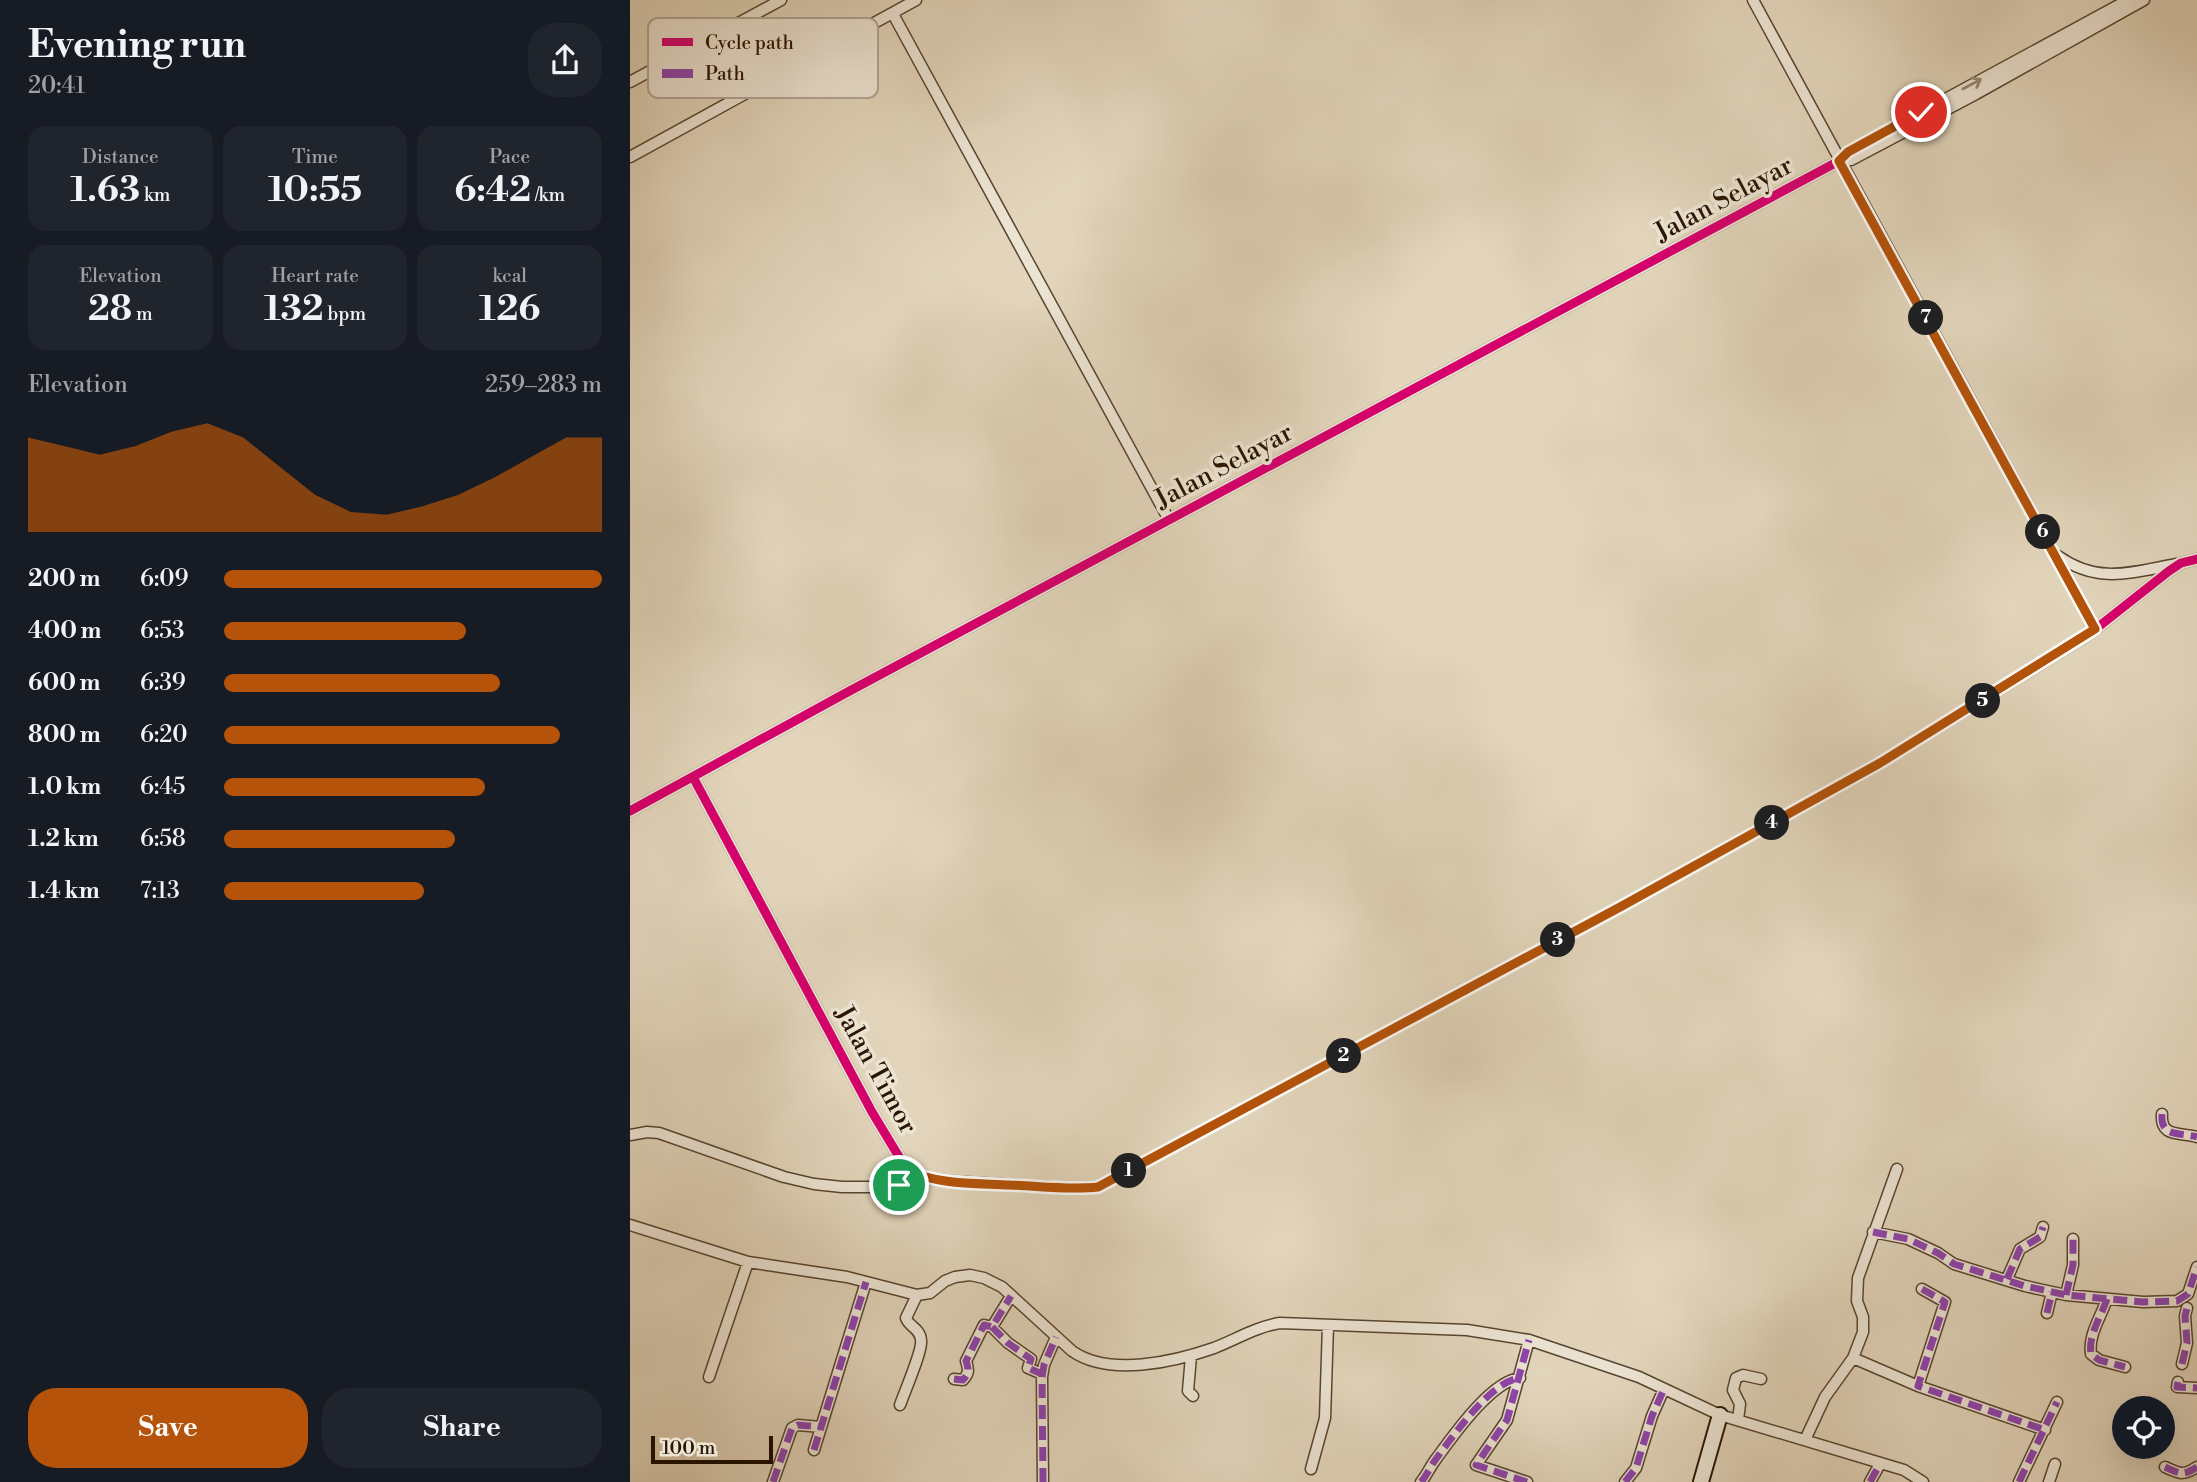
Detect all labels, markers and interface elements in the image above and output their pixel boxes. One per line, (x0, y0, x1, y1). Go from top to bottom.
legend (648, 18, 878, 98)
text: Evening run (28, 22, 246, 69)
button: share (528, 23, 602, 97)
text: Cycle path (705, 31, 794, 55)
text: Path (705, 62, 745, 86)
text: 20:41 (28, 72, 85, 100)
one-way arrow (1961, 77, 1982, 90)
pin (1891, 82, 1951, 142)
icon: check (1902, 93, 1940, 131)
text: Distance (82, 145, 159, 169)
text: Time (292, 145, 338, 169)
text: Pace (489, 145, 530, 169)
street label: Jalan Selayar (1649, 149, 1798, 249)
text: 1.63 (70, 169, 140, 212)
text: 10:55 (268, 169, 362, 212)
text: 6:42 (454, 169, 531, 212)
text: km (140, 183, 170, 207)
text: /km (531, 183, 565, 207)
text: Elevation (79, 264, 161, 288)
text: Heart rate (271, 264, 359, 288)
text: kcal (492, 264, 527, 288)
text: 28 (88, 288, 132, 331)
text: 132 (264, 288, 324, 331)
text: 126 (479, 288, 540, 331)
pin: 7 (1908, 300, 1944, 336)
text: m (132, 302, 153, 326)
text: bpm (324, 302, 366, 326)
text: 7 (1920, 305, 1931, 329)
text: Elevation (28, 371, 128, 399)
text: 259–283 m (485, 371, 602, 399)
street label: Jalan Selayar (1149, 416, 1298, 516)
pin: 6 (2026, 514, 2060, 550)
text: 6 (2037, 519, 2048, 543)
text: 200 m (28, 565, 100, 593)
text: 6:09 (140, 565, 188, 593)
text: 400 m (28, 617, 101, 645)
text: 6:53 (140, 617, 185, 645)
text: 600 m (28, 669, 101, 697)
text: 6:39 (140, 669, 186, 697)
pin: 5 (1966, 684, 2000, 718)
text: 5 (1977, 688, 1988, 712)
text: 800 m (28, 721, 101, 749)
text: 6:20 (140, 721, 188, 749)
text: 1.0 km (28, 773, 101, 801)
text: 6:45 (140, 773, 186, 801)
pin: 4 (1754, 806, 1790, 840)
text: 4 (1765, 810, 1778, 834)
text: 1.2 km (28, 825, 99, 853)
text: 6:58 (140, 825, 186, 853)
text: 1.4 km (28, 877, 100, 905)
text: 7:13 (140, 877, 180, 905)
pin: 3 (1541, 922, 1576, 958)
text: 3 (1552, 927, 1563, 951)
street label: Jalan Timor (827, 1000, 924, 1140)
pin: 2 (1326, 1038, 1362, 1074)
text: 2 (1338, 1043, 1349, 1067)
pin: 1 (1112, 1154, 1146, 1188)
pin (869, 1155, 929, 1215)
text: 1 (1124, 1158, 1133, 1182)
icon: arrive (880, 1166, 918, 1204)
button: Save (28, 1388, 308, 1468)
button: Share (322, 1388, 602, 1468)
map controls (2112, 1396, 2175, 1459)
button: locate (2112, 1396, 2175, 1459)
scale bar (651, 1433, 774, 1465)
text: 100 m (662, 1436, 715, 1460)

